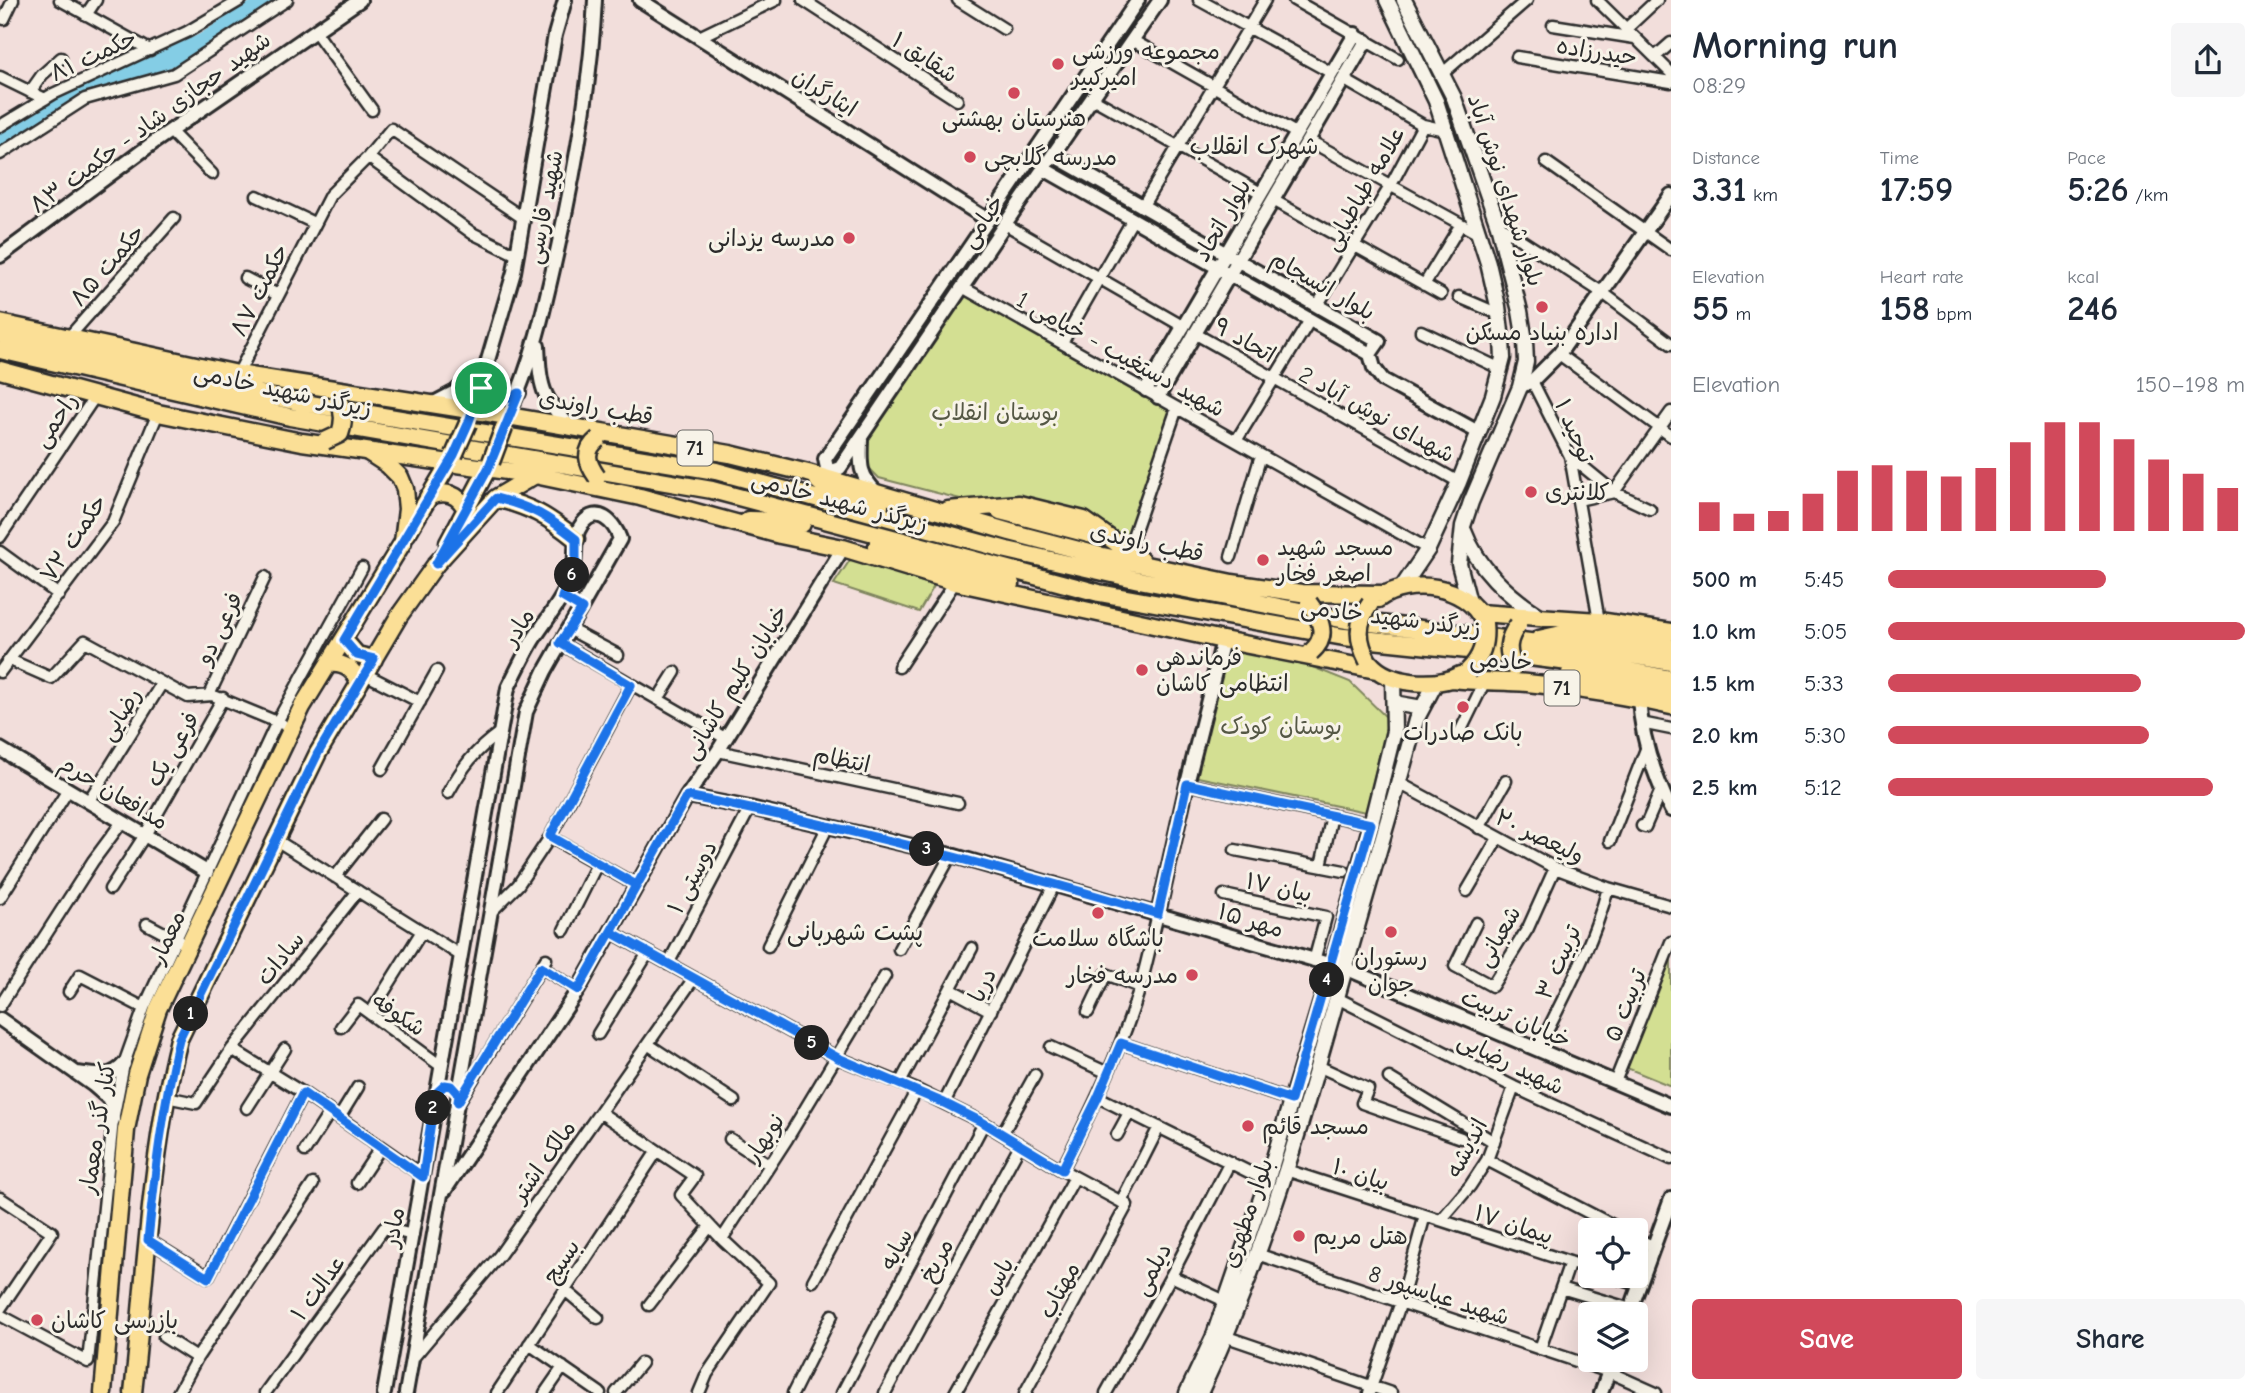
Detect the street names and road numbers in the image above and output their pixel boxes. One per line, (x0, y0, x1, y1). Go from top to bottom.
street label: حکمت ۸۱ (46, 24, 141, 87)
street label: شهید حجازی شاد - حکمت ۸۳ (25, 26, 276, 219)
street label: شقایق ۱ (887, 26, 963, 89)
street label: حیدرزاده (1555, 32, 1639, 71)
street label: ایثارگران (788, 62, 862, 123)
street label: بلوار شهدای نوش آباد (1462, 91, 1549, 290)
street label: علامه طباطبایی (1318, 121, 1412, 256)
street label: شهید فارسی (520, 148, 570, 267)
street label: بلوار اتحاد (1188, 174, 1257, 266)
street label: خیامی (955, 190, 1011, 254)
street label: حکمت ۸۵ (64, 219, 150, 312)
street label: حکمت ۸۷ (225, 239, 294, 341)
street label: بلوار انسجام (1264, 245, 1380, 330)
street label: شهید دستغیب - خیامی 1 (1012, 286, 1230, 424)
street label: اتحاد ۹ (1209, 312, 1280, 369)
street label: زیرگذر شهید خادمی (191, 358, 374, 424)
street label: شهدای نوش آباد 2 (1294, 361, 1459, 468)
street label: قطب راوندی (537, 384, 655, 431)
street label: راحمی (28, 388, 84, 453)
street label: توحید ۱ (1549, 395, 1600, 468)
road number: 71 (678, 430, 712, 466)
street label: زیرگذر شهید خادمی (749, 465, 931, 539)
street label: حکمت ۷۲ (34, 489, 112, 587)
street label: قطب راوندی (1088, 517, 1206, 568)
street label: فرعی دو (190, 588, 249, 671)
street label: زیرگذر شهید خادمی (1299, 593, 1483, 643)
street label: خیابان کلیم کاشانی (677, 600, 797, 767)
street label: مادر (495, 603, 540, 653)
street label: خادمی (1469, 645, 1533, 677)
road number: 71 (1544, 670, 1580, 706)
street label: رضایی (94, 683, 148, 746)
street label: فرعی یک (140, 707, 206, 792)
street label: انتظام (810, 740, 873, 783)
street label: مدافعان حرم (53, 749, 173, 838)
street label: ولیعصر ۲۰ (1491, 803, 1589, 870)
street label: دوستی ۱ (662, 836, 724, 919)
street label: بیان ۱۷ (1243, 867, 1314, 908)
street label: مهر ۱۵ (1215, 898, 1287, 943)
street label: شعبانی (1470, 901, 1527, 972)
street label: معمار (143, 906, 191, 969)
street label: تربیت ۳ (1530, 920, 1587, 1004)
street label: سادات (251, 926, 310, 991)
street label: دریا (963, 964, 1002, 1007)
street label: تربیت ۵ (1599, 965, 1652, 1045)
street label: خیابان تربیت (1457, 983, 1575, 1054)
street label: شکوفه (367, 987, 430, 1042)
street label: شهید رضایی (1453, 1026, 1568, 1102)
street label: کنار گذر معمار (74, 1060, 121, 1197)
street label: نوبهار (738, 1109, 790, 1169)
street label: اندیشه (1440, 1114, 1493, 1183)
street label: مالک اشتر (504, 1115, 581, 1209)
street label: بیان ۱۰ (1329, 1153, 1393, 1196)
street label: بلوار مطهری (1216, 1155, 1279, 1271)
street label: پیمان ۱۷ (1471, 1199, 1557, 1251)
street label: مادر (376, 1205, 410, 1251)
street label: سایه (874, 1224, 918, 1275)
street label: بسیج (537, 1234, 587, 1289)
street label: مریخ (914, 1234, 961, 1288)
street label: دیلمی (1128, 1238, 1178, 1300)
street label: عدالت ۱ (285, 1249, 351, 1326)
street label: یاس (977, 1253, 1020, 1300)
street label: مهتاب (1033, 1257, 1086, 1323)
street label: شهید عباسپور 8 (1365, 1260, 1513, 1332)

